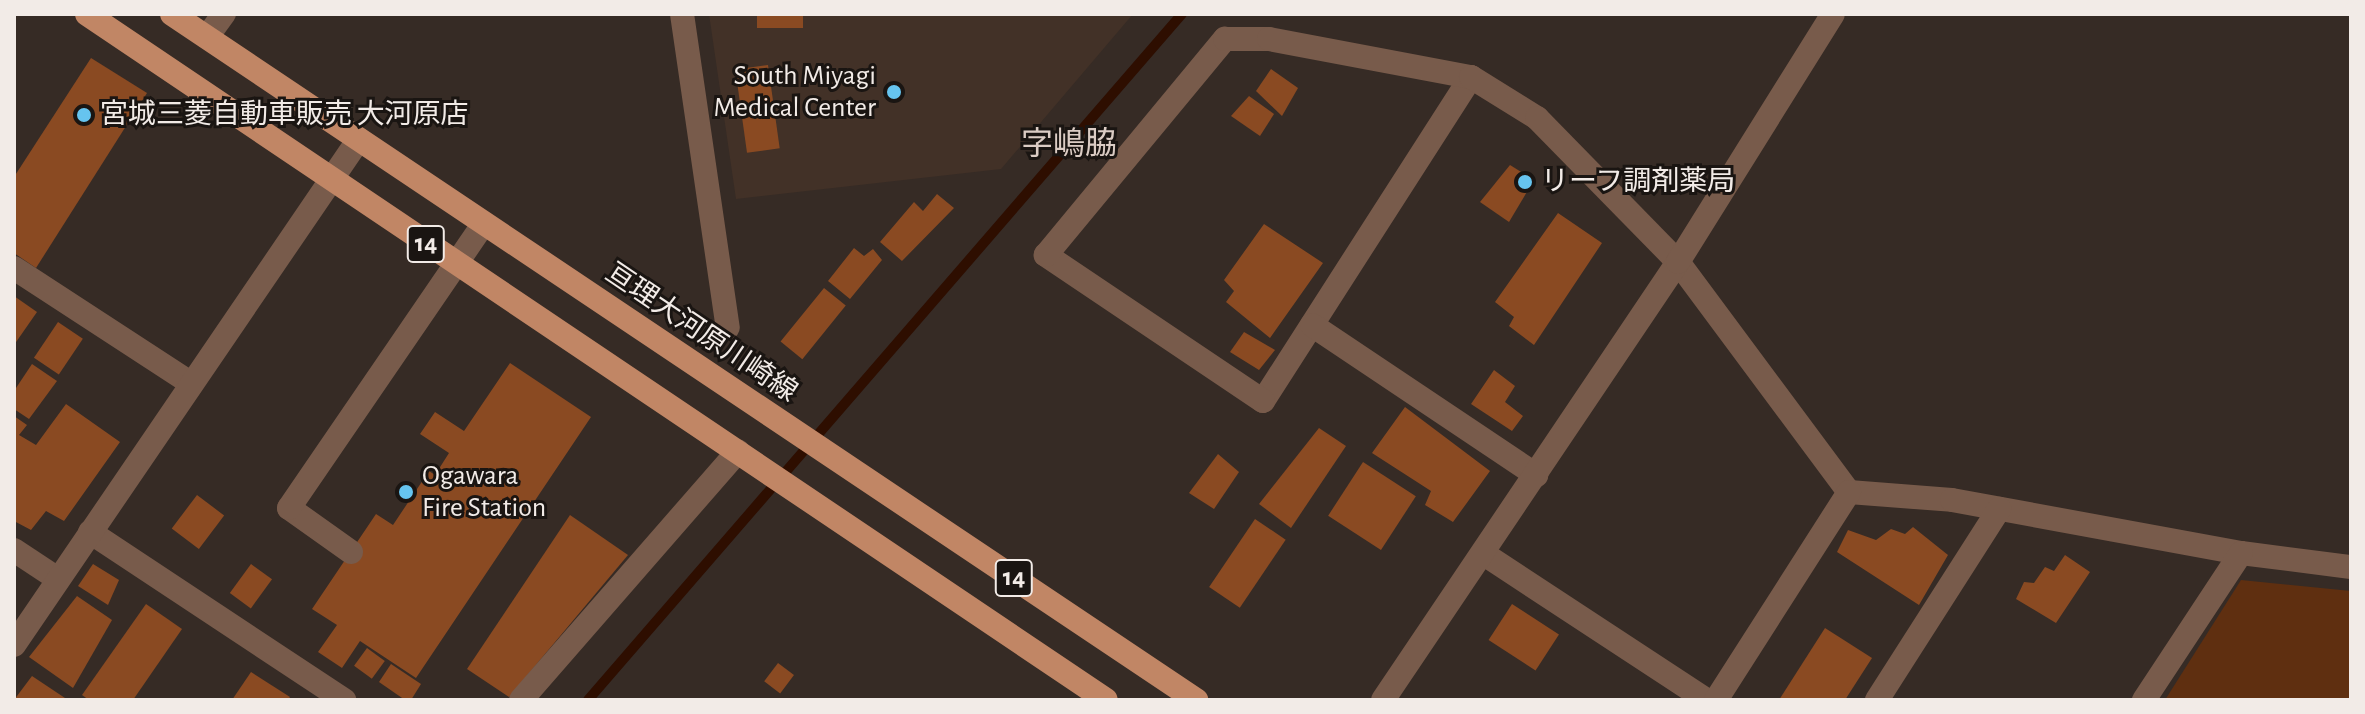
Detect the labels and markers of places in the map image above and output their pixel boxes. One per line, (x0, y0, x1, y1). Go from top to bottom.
place label: South Miyagi Medical Center (713, 59, 876, 125)
marker: South Miyagi Medical Center (883, 81, 905, 103)
place label: 宮城三菱自動車販売 大河原店 (100, 98, 469, 132)
marker: 宮城三菱自動車販売 大河原店 (75, 106, 93, 124)
place label: リーフ調剤薬局 (1541, 165, 1737, 199)
marker: リーフ調剤薬局 (1516, 173, 1534, 191)
place label: Ogawara Fire Station (422, 459, 546, 525)
marker: Ogawara Fire Station (397, 483, 415, 501)

